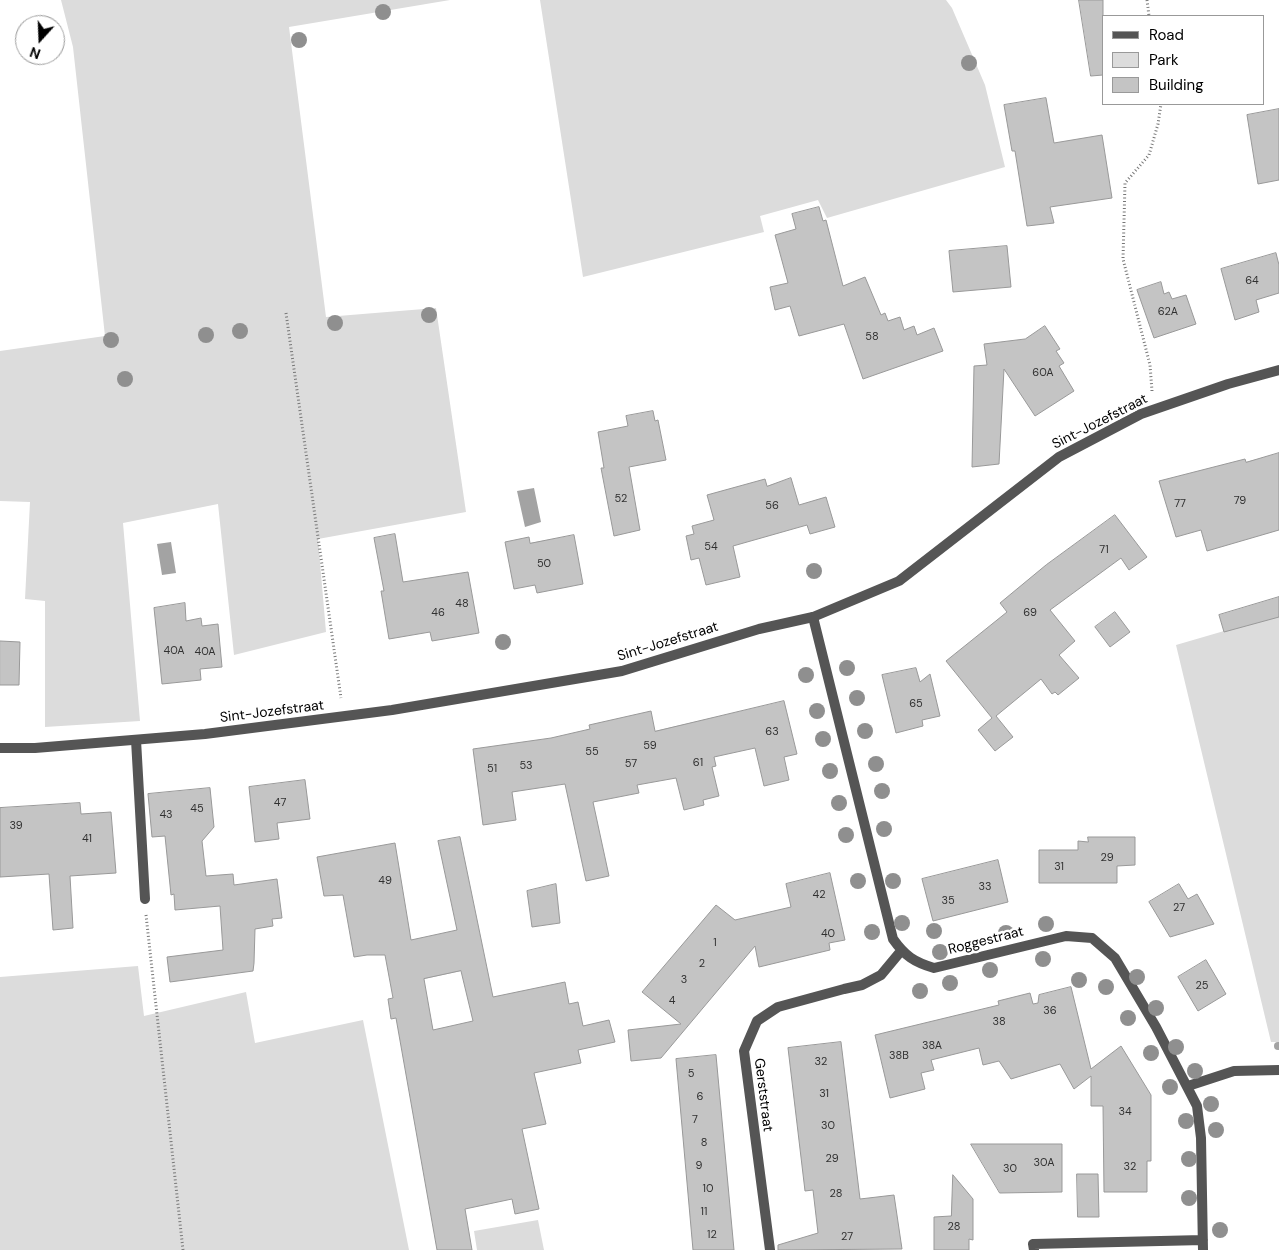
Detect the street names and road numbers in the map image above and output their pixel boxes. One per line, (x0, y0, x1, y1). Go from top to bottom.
street label: Sint-Jozefstraat (1050, 391, 1150, 453)
street label: Sint-Jozefstraat (615, 619, 721, 665)
street label: Sint-Jozefstraat (219, 697, 325, 727)
street label: Roggestraat (947, 924, 1025, 958)
street label: Gerststraat (750, 1057, 776, 1133)

